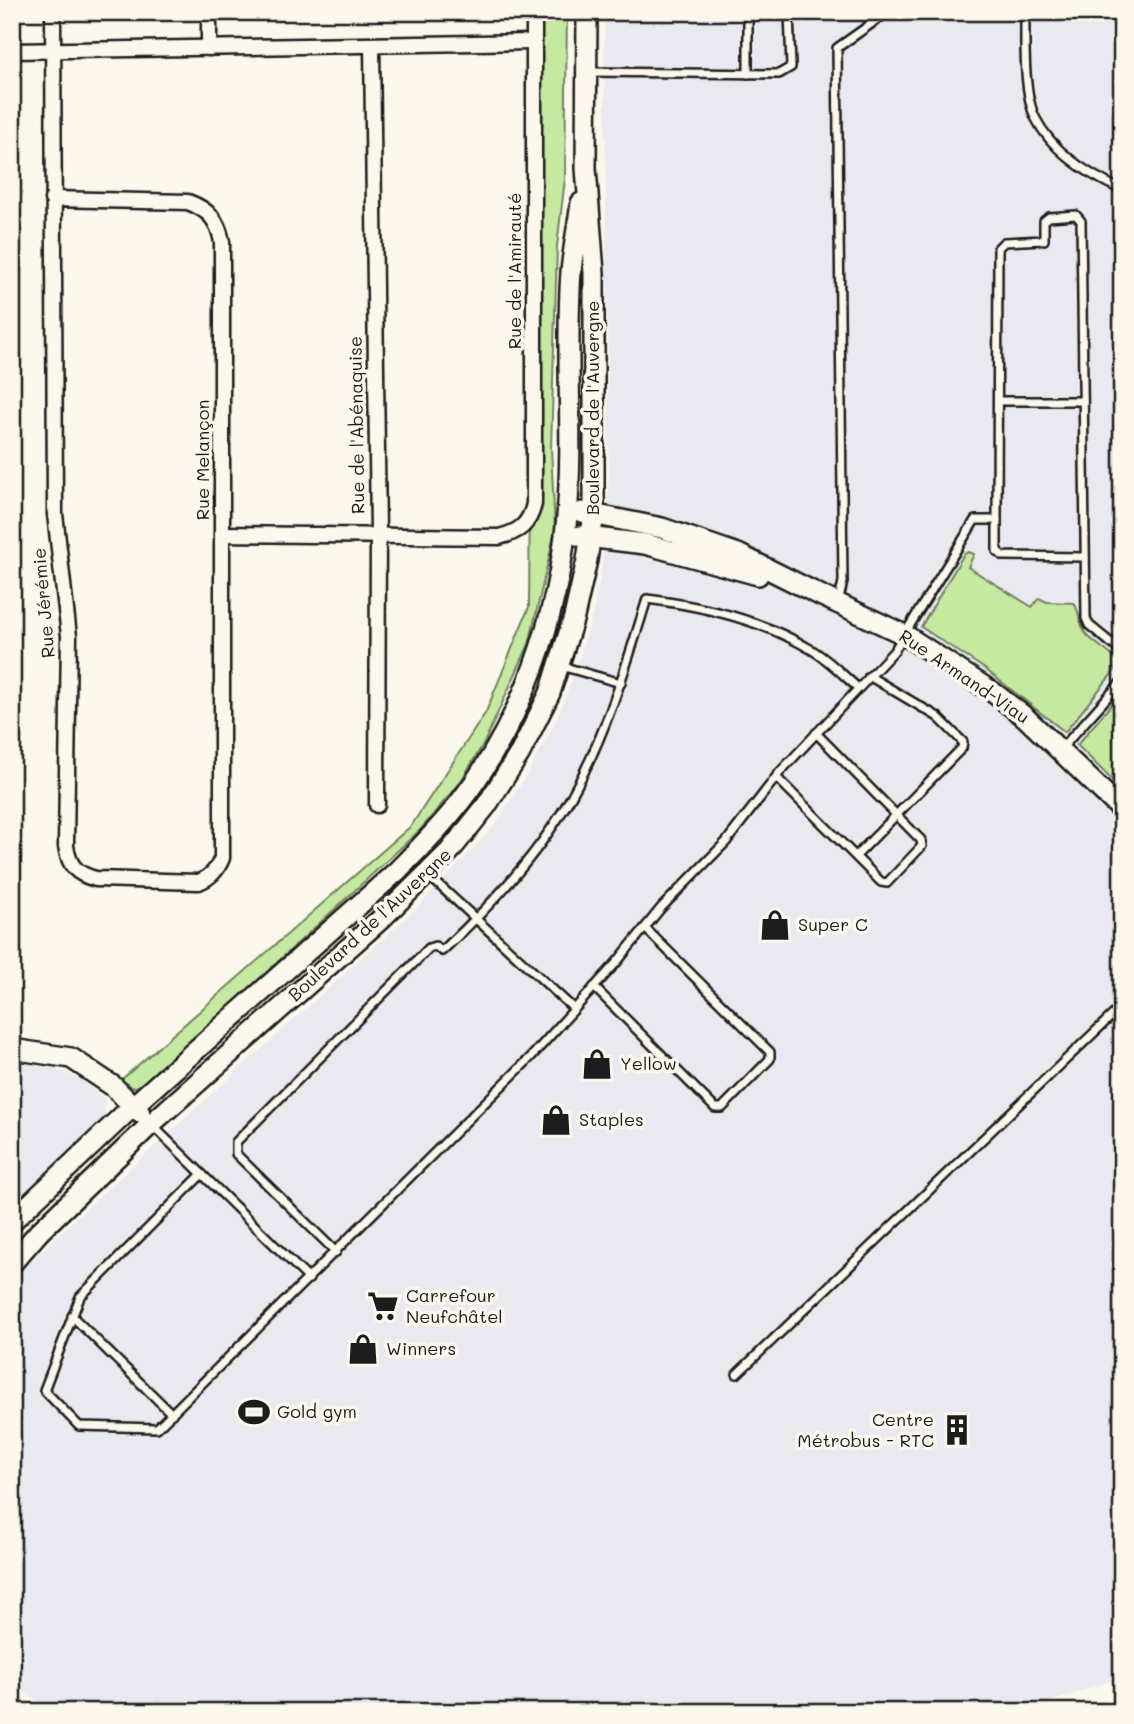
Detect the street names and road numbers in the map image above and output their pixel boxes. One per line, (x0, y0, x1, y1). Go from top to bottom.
street label: Rue de l'Amirauté (502, 193, 526, 349)
street label: Boulevard de l'Auvergne (580, 301, 604, 515)
street label: Rue de l'Abénaquise (342, 336, 370, 514)
street label: Rue Melançon (190, 400, 214, 520)
street label: Rue Jérémie (26, 547, 60, 659)
street label: Rue Armand-Viau (895, 624, 1034, 729)
street label: Boulevard de l'Auvergne (283, 842, 456, 1006)

